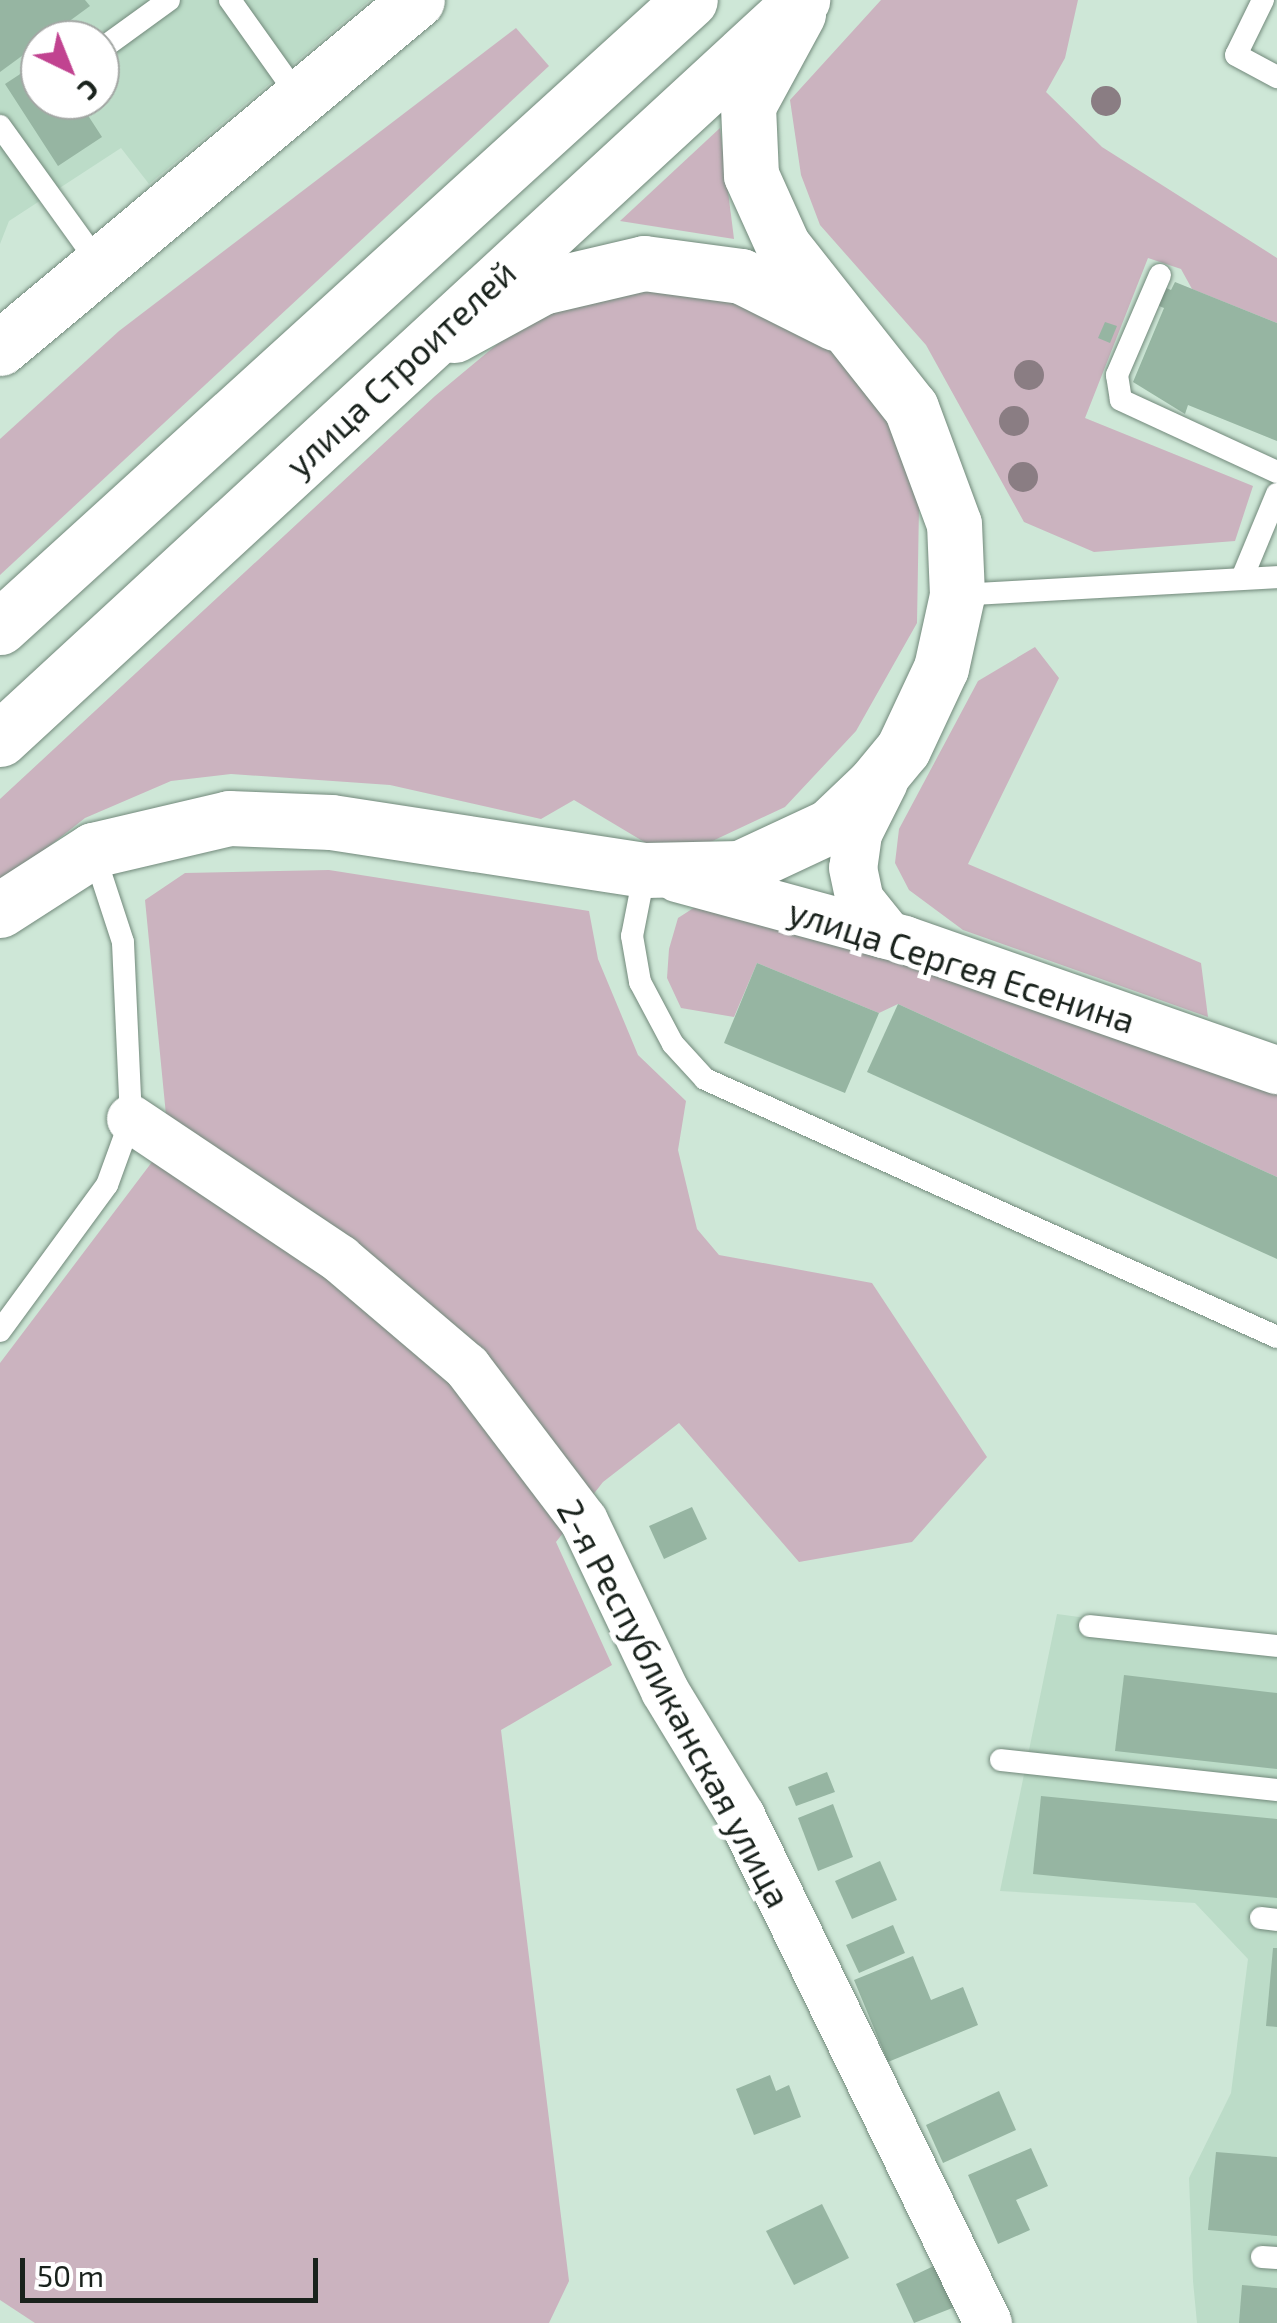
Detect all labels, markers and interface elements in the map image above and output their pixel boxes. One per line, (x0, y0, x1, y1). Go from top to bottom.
north arrow (20, 20, 120, 120)
text: С (71, 72, 107, 109)
street label: улица Строителей (277, 251, 523, 485)
street label: улица Сергея Есенина (783, 889, 1141, 1041)
street label: 2-я Республиканская улица (549, 1492, 801, 1914)
scale bar (25, 2238, 322, 2300)
text: 50 m (37, 2257, 104, 2293)

